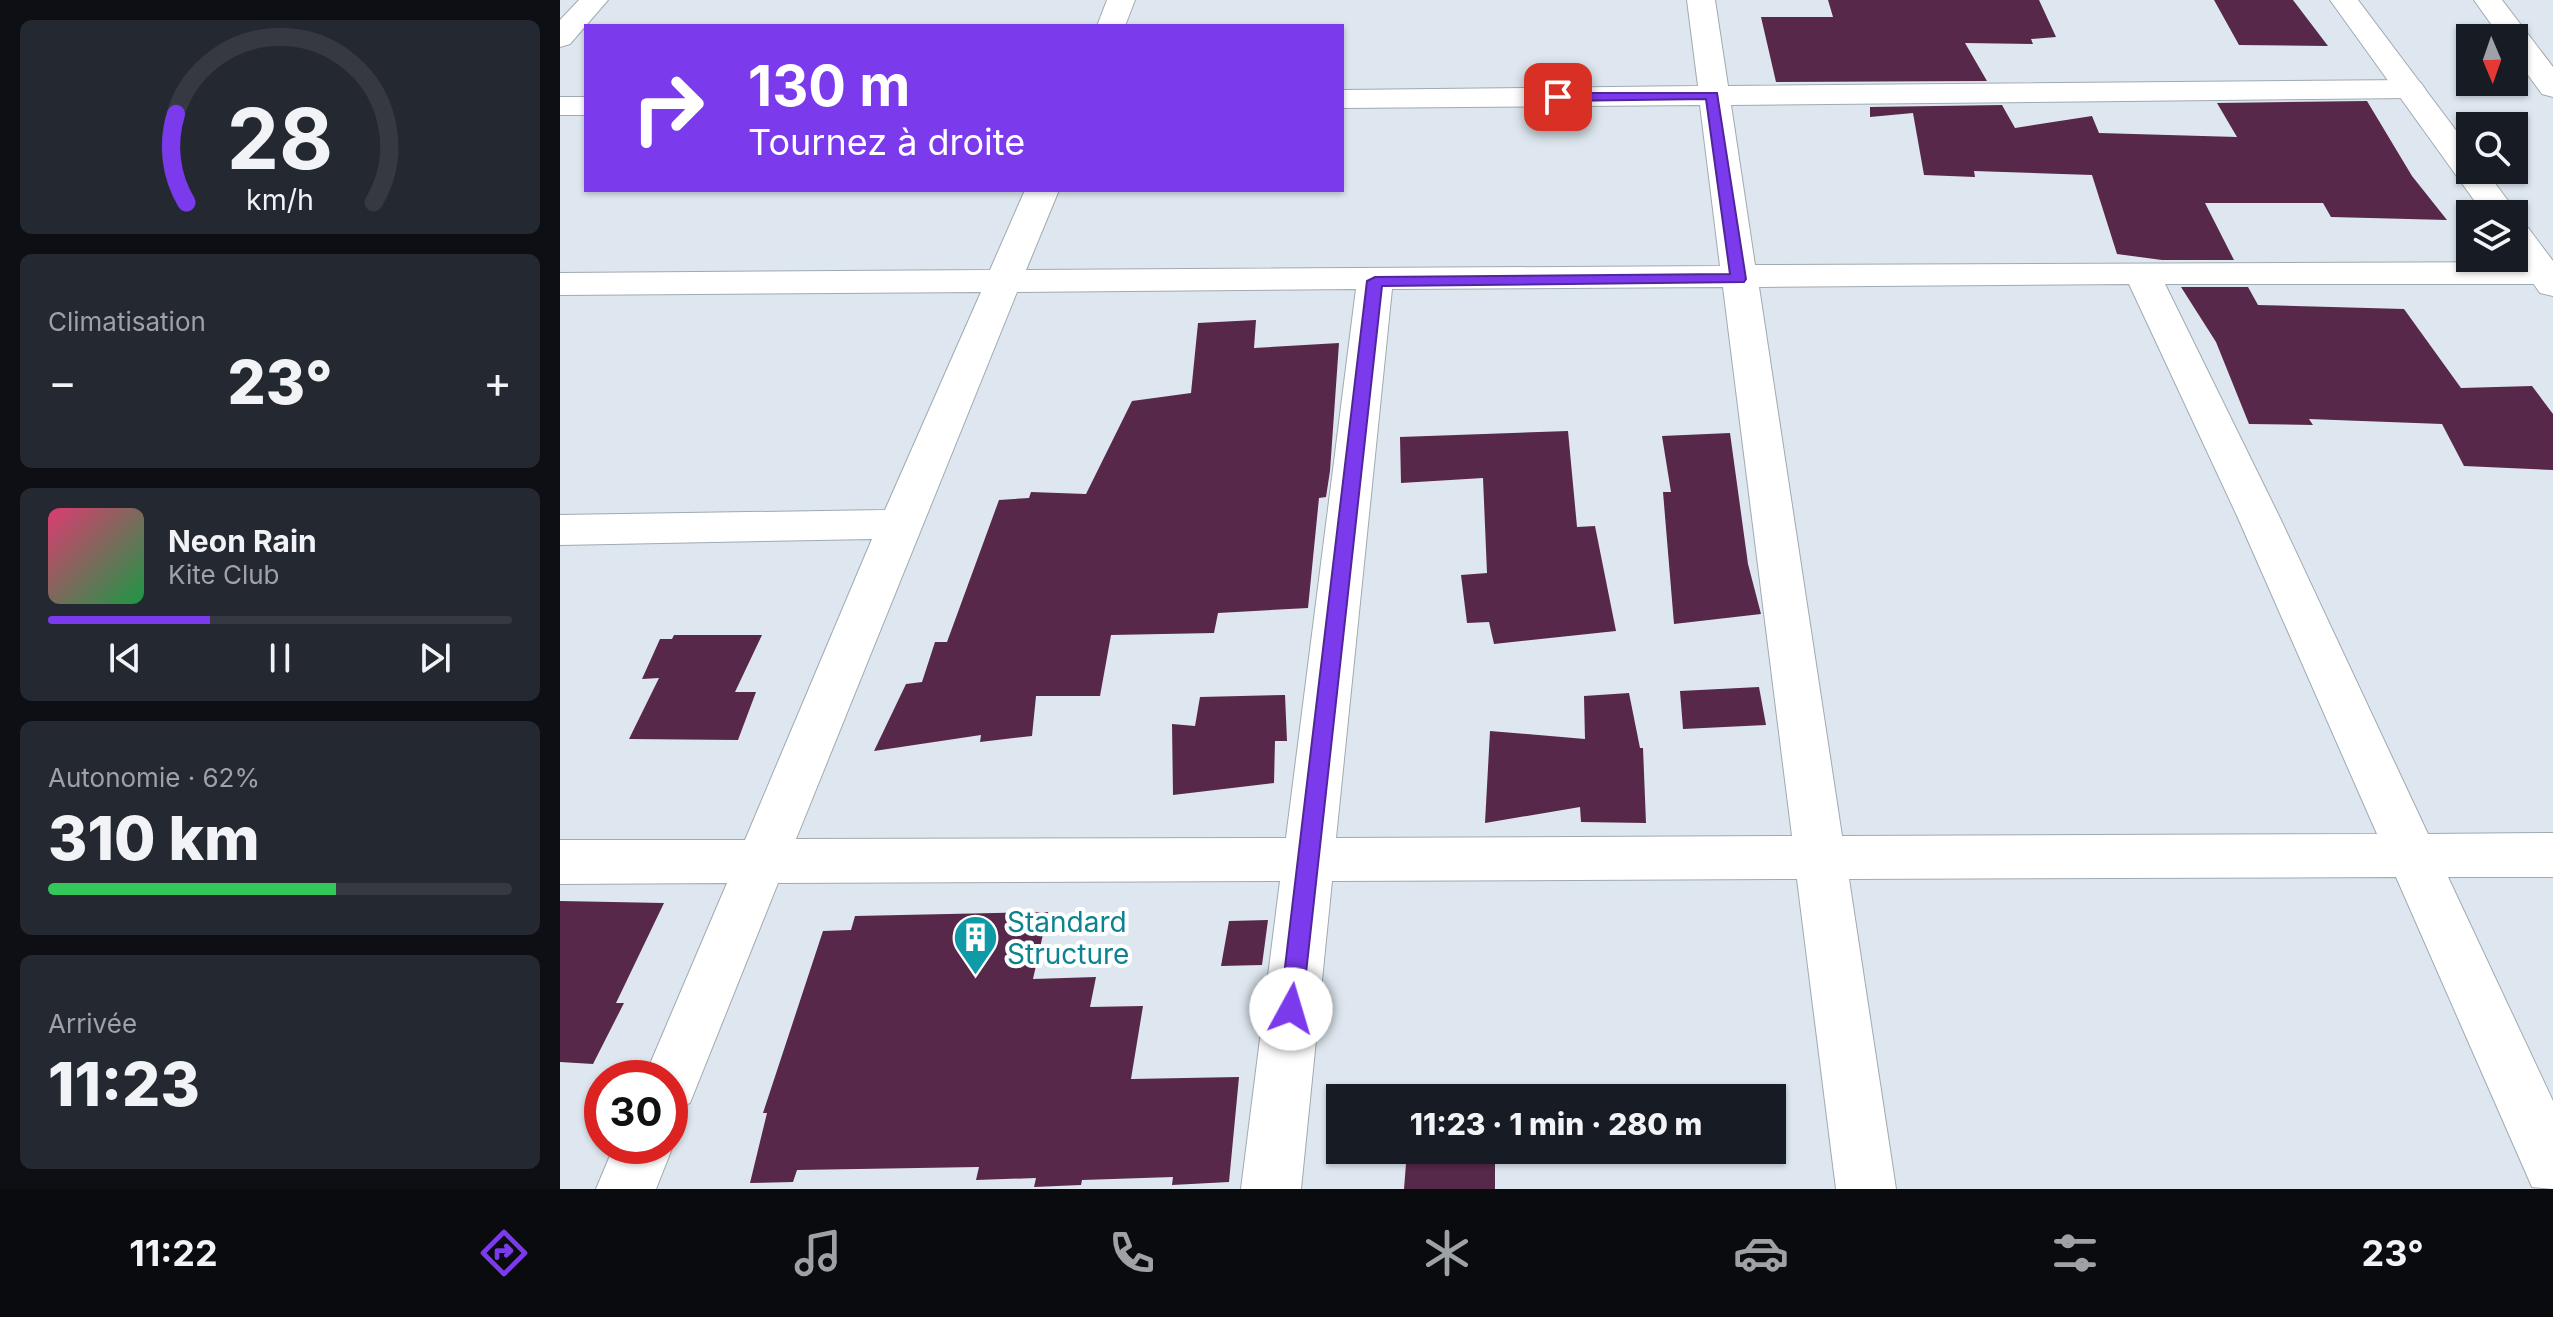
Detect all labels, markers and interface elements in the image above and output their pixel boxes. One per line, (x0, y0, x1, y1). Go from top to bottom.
north arrow (2456, 24, 2528, 96)
map controls (2456, 24, 2528, 272)
text: 130 m (748, 52, 910, 120)
icon: right (616, 56, 720, 160)
pin (1524, 63, 1592, 131)
icon: arrive (1536, 75, 1580, 119)
text: 28 (227, 87, 333, 188)
button: search (2456, 112, 2528, 184)
text: Tournez à droite (748, 120, 1025, 164)
text: km/h (246, 182, 314, 217)
button: layers (2456, 200, 2528, 272)
text: Climatisation (48, 306, 206, 337)
text: 23° (227, 346, 333, 418)
text: − (48, 355, 77, 409)
text: + (483, 355, 512, 409)
text: Neon Rain (168, 523, 317, 559)
text: Kite Club (168, 559, 279, 590)
icon: previous (103, 636, 147, 680)
icon: pause (258, 636, 302, 680)
icon: next (413, 636, 457, 680)
text: Autonomie · 62% (48, 762, 260, 793)
text: 310 km (48, 802, 260, 874)
place label: Standard Structure (1007, 905, 1129, 971)
building icon: Standard Structure (952, 914, 1000, 977)
position arrow (1249, 967, 1333, 1051)
text: Arrivée (48, 1008, 137, 1039)
text: 11:23 (48, 1048, 200, 1120)
speed limit sign: 30 (584, 1060, 688, 1164)
text: 11:23 · 1 min · 280 m (1410, 1106, 1702, 1142)
icon: directions (476, 1225, 532, 1281)
icon: music (790, 1225, 846, 1281)
icon: phone (1104, 1225, 1160, 1281)
icon: climate (1419, 1225, 1475, 1281)
icon: car (1733, 1225, 1789, 1281)
icon: filters (2047, 1225, 2103, 1281)
text: 11:22 (129, 1231, 218, 1275)
text: 23° (2362, 1231, 2424, 1275)

